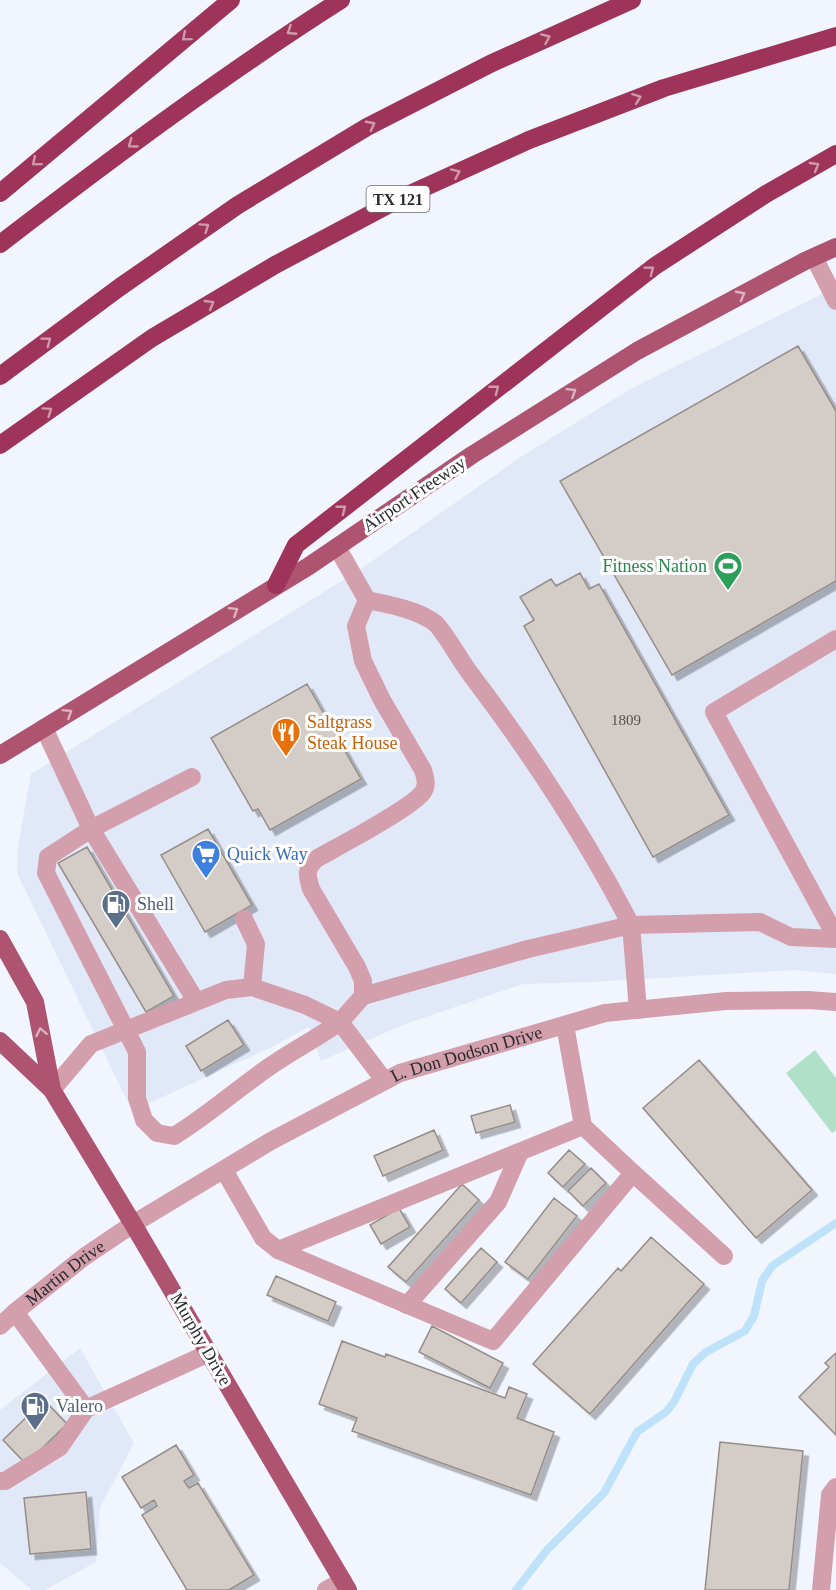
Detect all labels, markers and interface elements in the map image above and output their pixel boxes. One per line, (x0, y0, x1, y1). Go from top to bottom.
one-way arrow (287, 24, 298, 35)
one-way arrow (182, 30, 193, 41)
one-way arrow (539, 34, 550, 46)
one-way arrow (631, 93, 641, 106)
one-way arrow (365, 121, 375, 132)
one-way arrow (128, 137, 139, 148)
one-way arrow (32, 155, 43, 166)
one-way arrow (809, 162, 819, 173)
one-way arrow (450, 168, 461, 180)
road number: TX 121 (366, 186, 430, 212)
one-way arrow (199, 223, 210, 234)
one-way arrow (643, 266, 654, 277)
one-way arrow (734, 291, 745, 302)
one-way arrow (204, 299, 214, 311)
one-way arrow (40, 338, 51, 349)
one-way arrow (489, 385, 500, 396)
one-way arrow (565, 388, 576, 399)
one-way arrow (41, 407, 52, 418)
street label: Airport Freeway (359, 452, 469, 536)
one-way arrow (335, 505, 346, 516)
sports icon: Fitness Nation (712, 550, 744, 592)
place label: Fitness Nation (602, 556, 707, 576)
one-way arrow (227, 607, 238, 618)
one-way arrow (62, 709, 72, 721)
place label: Saltgrass Steak House (307, 712, 397, 753)
house number: 1809 (611, 712, 641, 728)
restaurant icon: Saltgrass Steak House (270, 716, 302, 758)
supermarket icon: Quick Way (190, 838, 222, 880)
place label: Quick Way (227, 844, 308, 864)
fuel station icon: Shell (100, 888, 132, 930)
place label: Shell (137, 894, 174, 914)
street label: L. Don Dodson Drive (387, 1022, 545, 1086)
one-way arrow (35, 1028, 48, 1038)
street label: Martin Drive (21, 1236, 108, 1310)
street label: Murphy Drive (166, 1289, 236, 1389)
fuel station icon: Valero (19, 1390, 51, 1432)
place label: Valero (56, 1396, 103, 1416)

